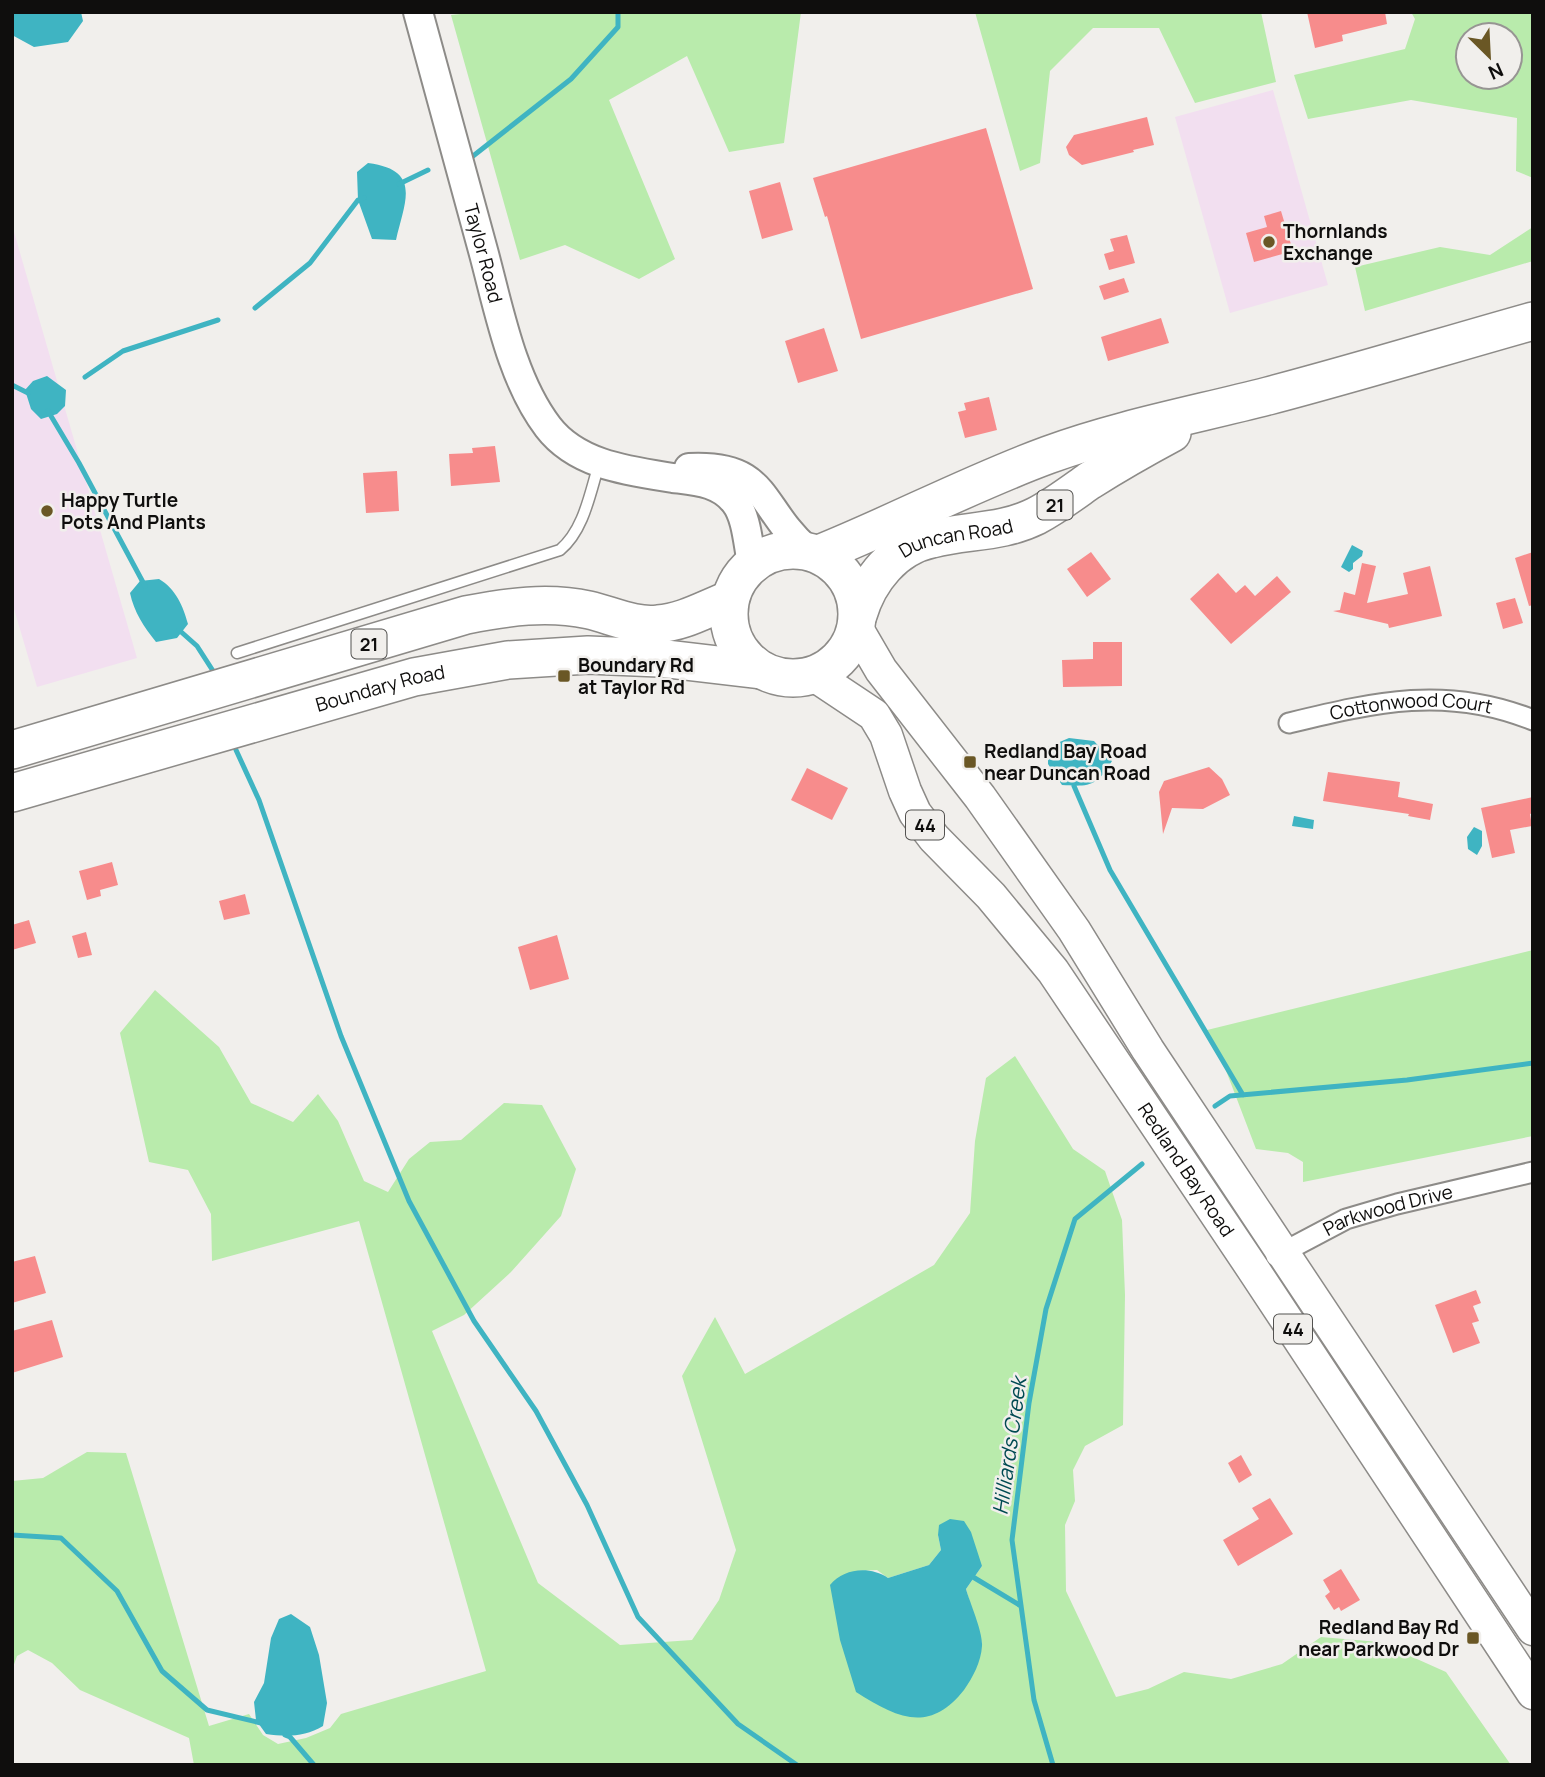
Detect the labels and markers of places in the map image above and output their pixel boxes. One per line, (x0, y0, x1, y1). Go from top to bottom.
place label: Thornlands Exchange (1283, 218, 1388, 266)
marker: Thornlands Exchange (1261, 234, 1277, 250)
place label: Happy Turtle Pots And Plants (61, 487, 206, 535)
marker: Happy Turtle Pots And Plants (39, 503, 55, 519)
place label: Boundary Rd at Taylor Rd (578, 652, 694, 700)
marker: Boundary Rd at Taylor Rd (556, 668, 572, 684)
place label: Redland Bay Road near Duncan Road (984, 738, 1151, 786)
marker: Redland Bay Road near Duncan Road (962, 754, 978, 770)
place label: Redland Bay Rd near Parkwood Dr (1298, 1614, 1459, 1662)
marker: Redland Bay Rd near Parkwood Dr (1465, 1630, 1481, 1646)

